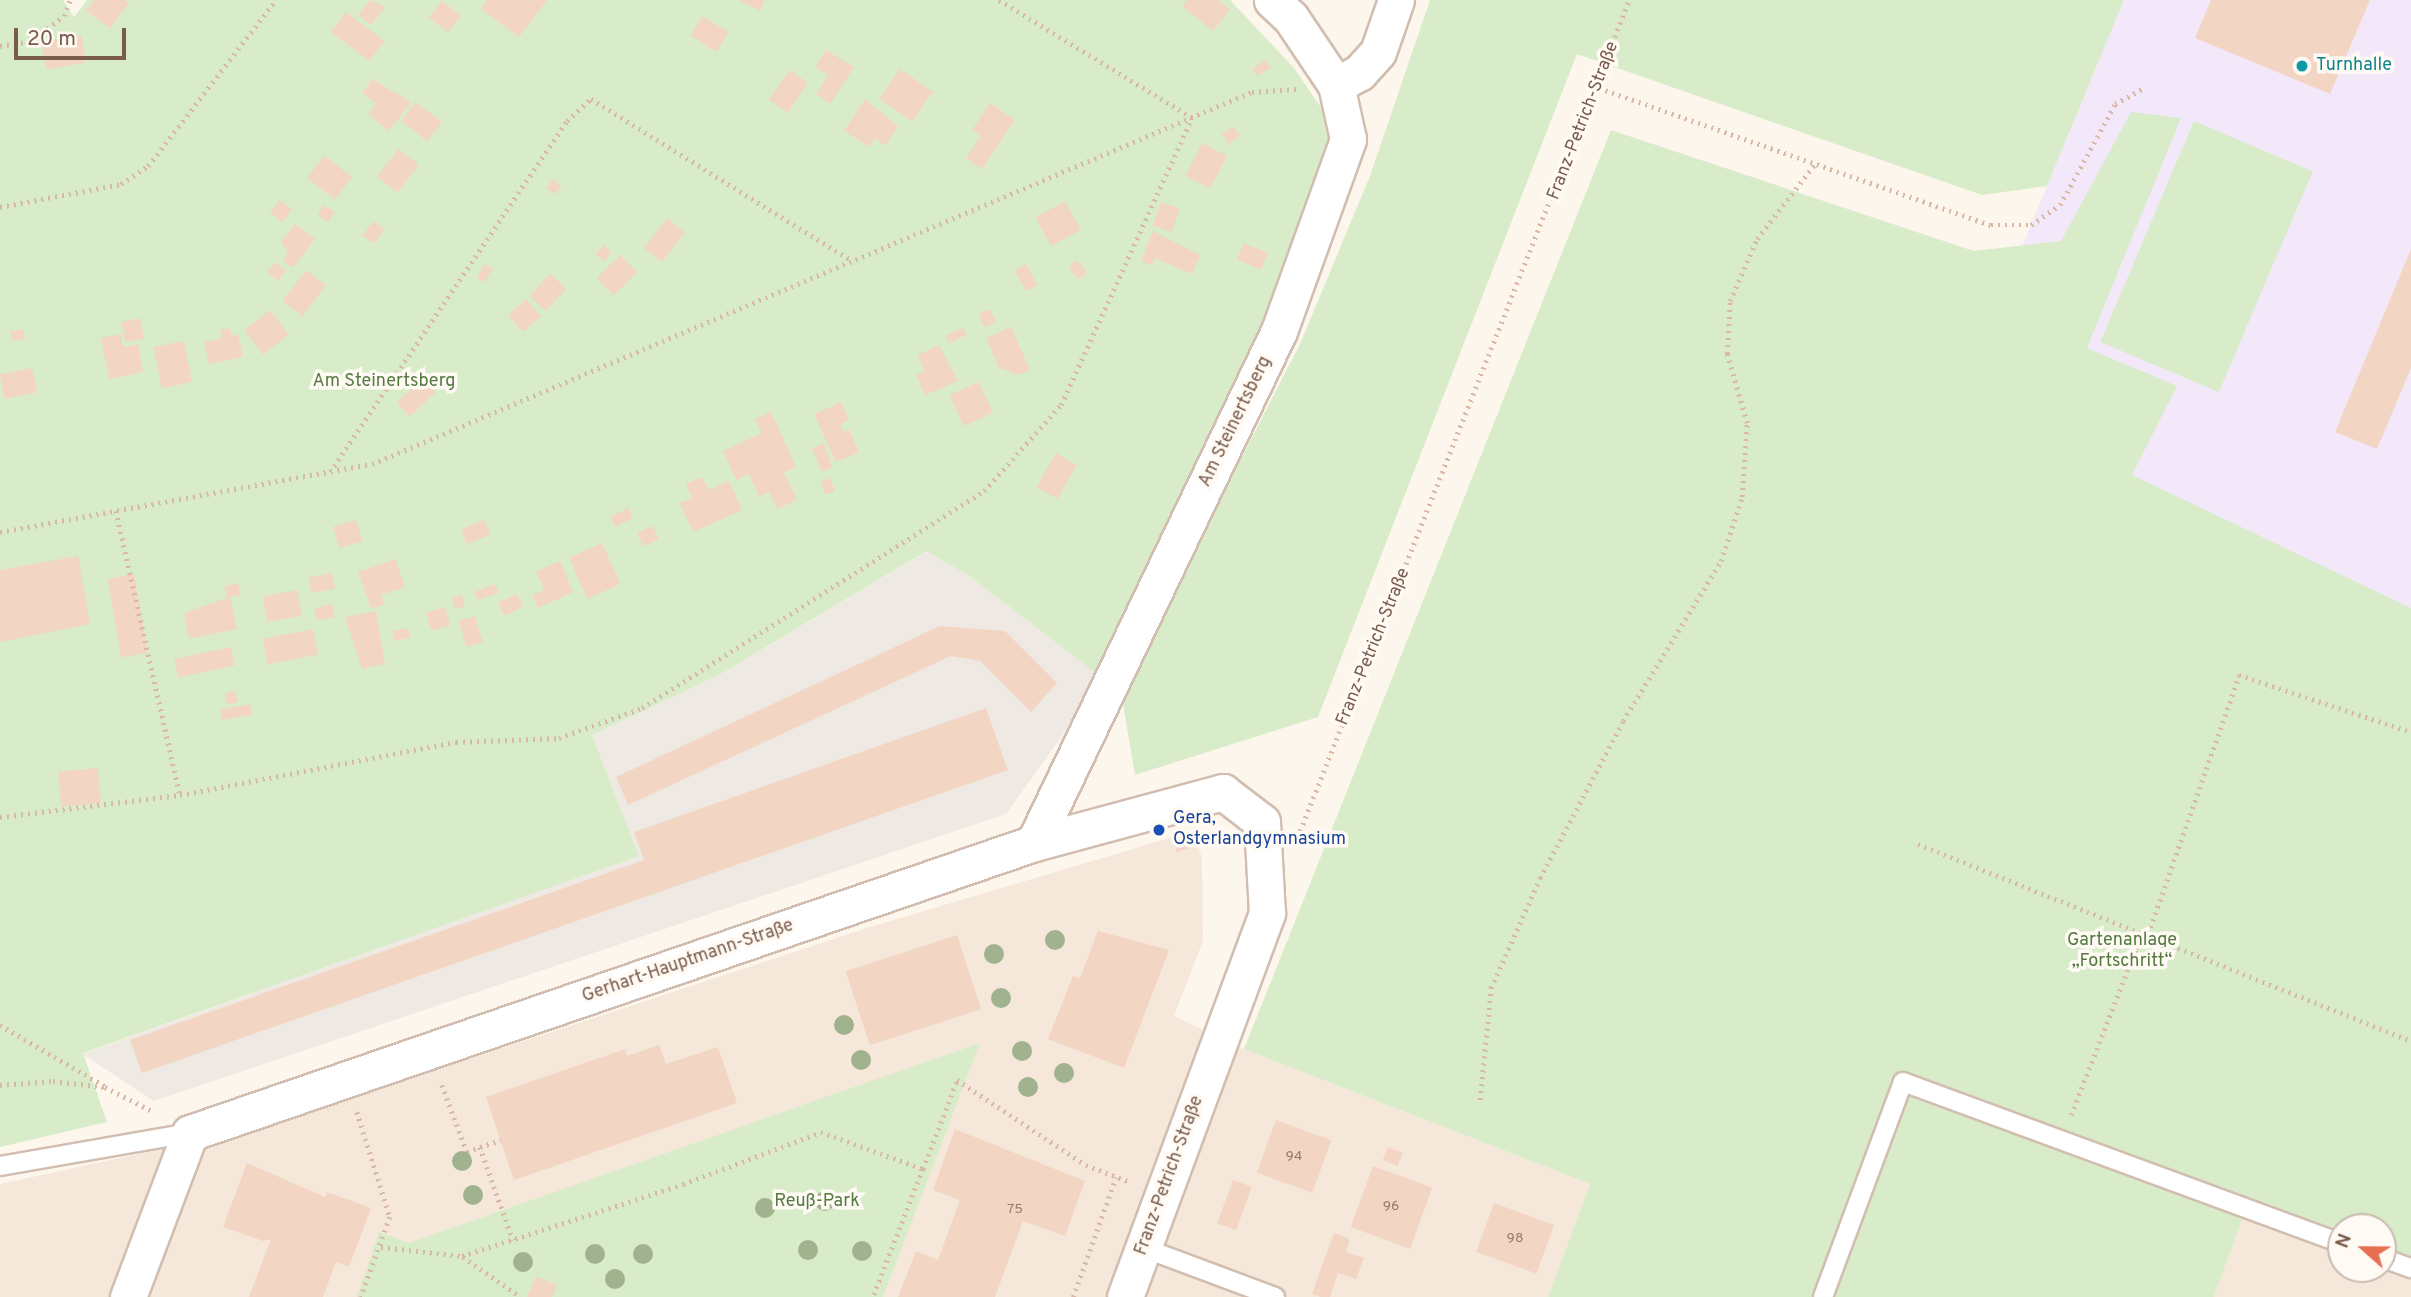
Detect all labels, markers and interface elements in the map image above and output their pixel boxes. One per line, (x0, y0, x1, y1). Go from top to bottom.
scale bar (18, 14, 130, 58)
text: 20 m (27, 26, 76, 53)
street label: Franz-Petrich-Straße (1544, 39, 1624, 203)
place label: Turnhalle (2316, 55, 2392, 77)
marker: Turnhalle (2294, 58, 2310, 74)
street label: Am Steinertsberg (1195, 353, 1277, 491)
park label: Am Steinertsberg (313, 371, 455, 393)
street label: Franz-Petrich-Straße (1333, 565, 1415, 729)
place label: Gera, Osterlandgymnasium (1173, 809, 1346, 852)
marker: Gera, Osterlandgymnasium (1151, 822, 1167, 838)
street label: Gerhart-Hauptmann-Straße (579, 916, 797, 1008)
park label: Gartenanlage „Fortschritt“ (2067, 931, 2177, 974)
street label: Franz-Petrich-Straße (1131, 1093, 1209, 1259)
house number: 94 (1285, 1149, 1303, 1165)
park label: Reuß-Park (774, 1191, 860, 1213)
house number: 96 (1383, 1199, 1399, 1215)
house number: 75 (1007, 1202, 1023, 1218)
north arrow (2327, 1213, 2397, 1283)
house number: 98 (1507, 1231, 1523, 1247)
text: N (2331, 1231, 2358, 1252)

